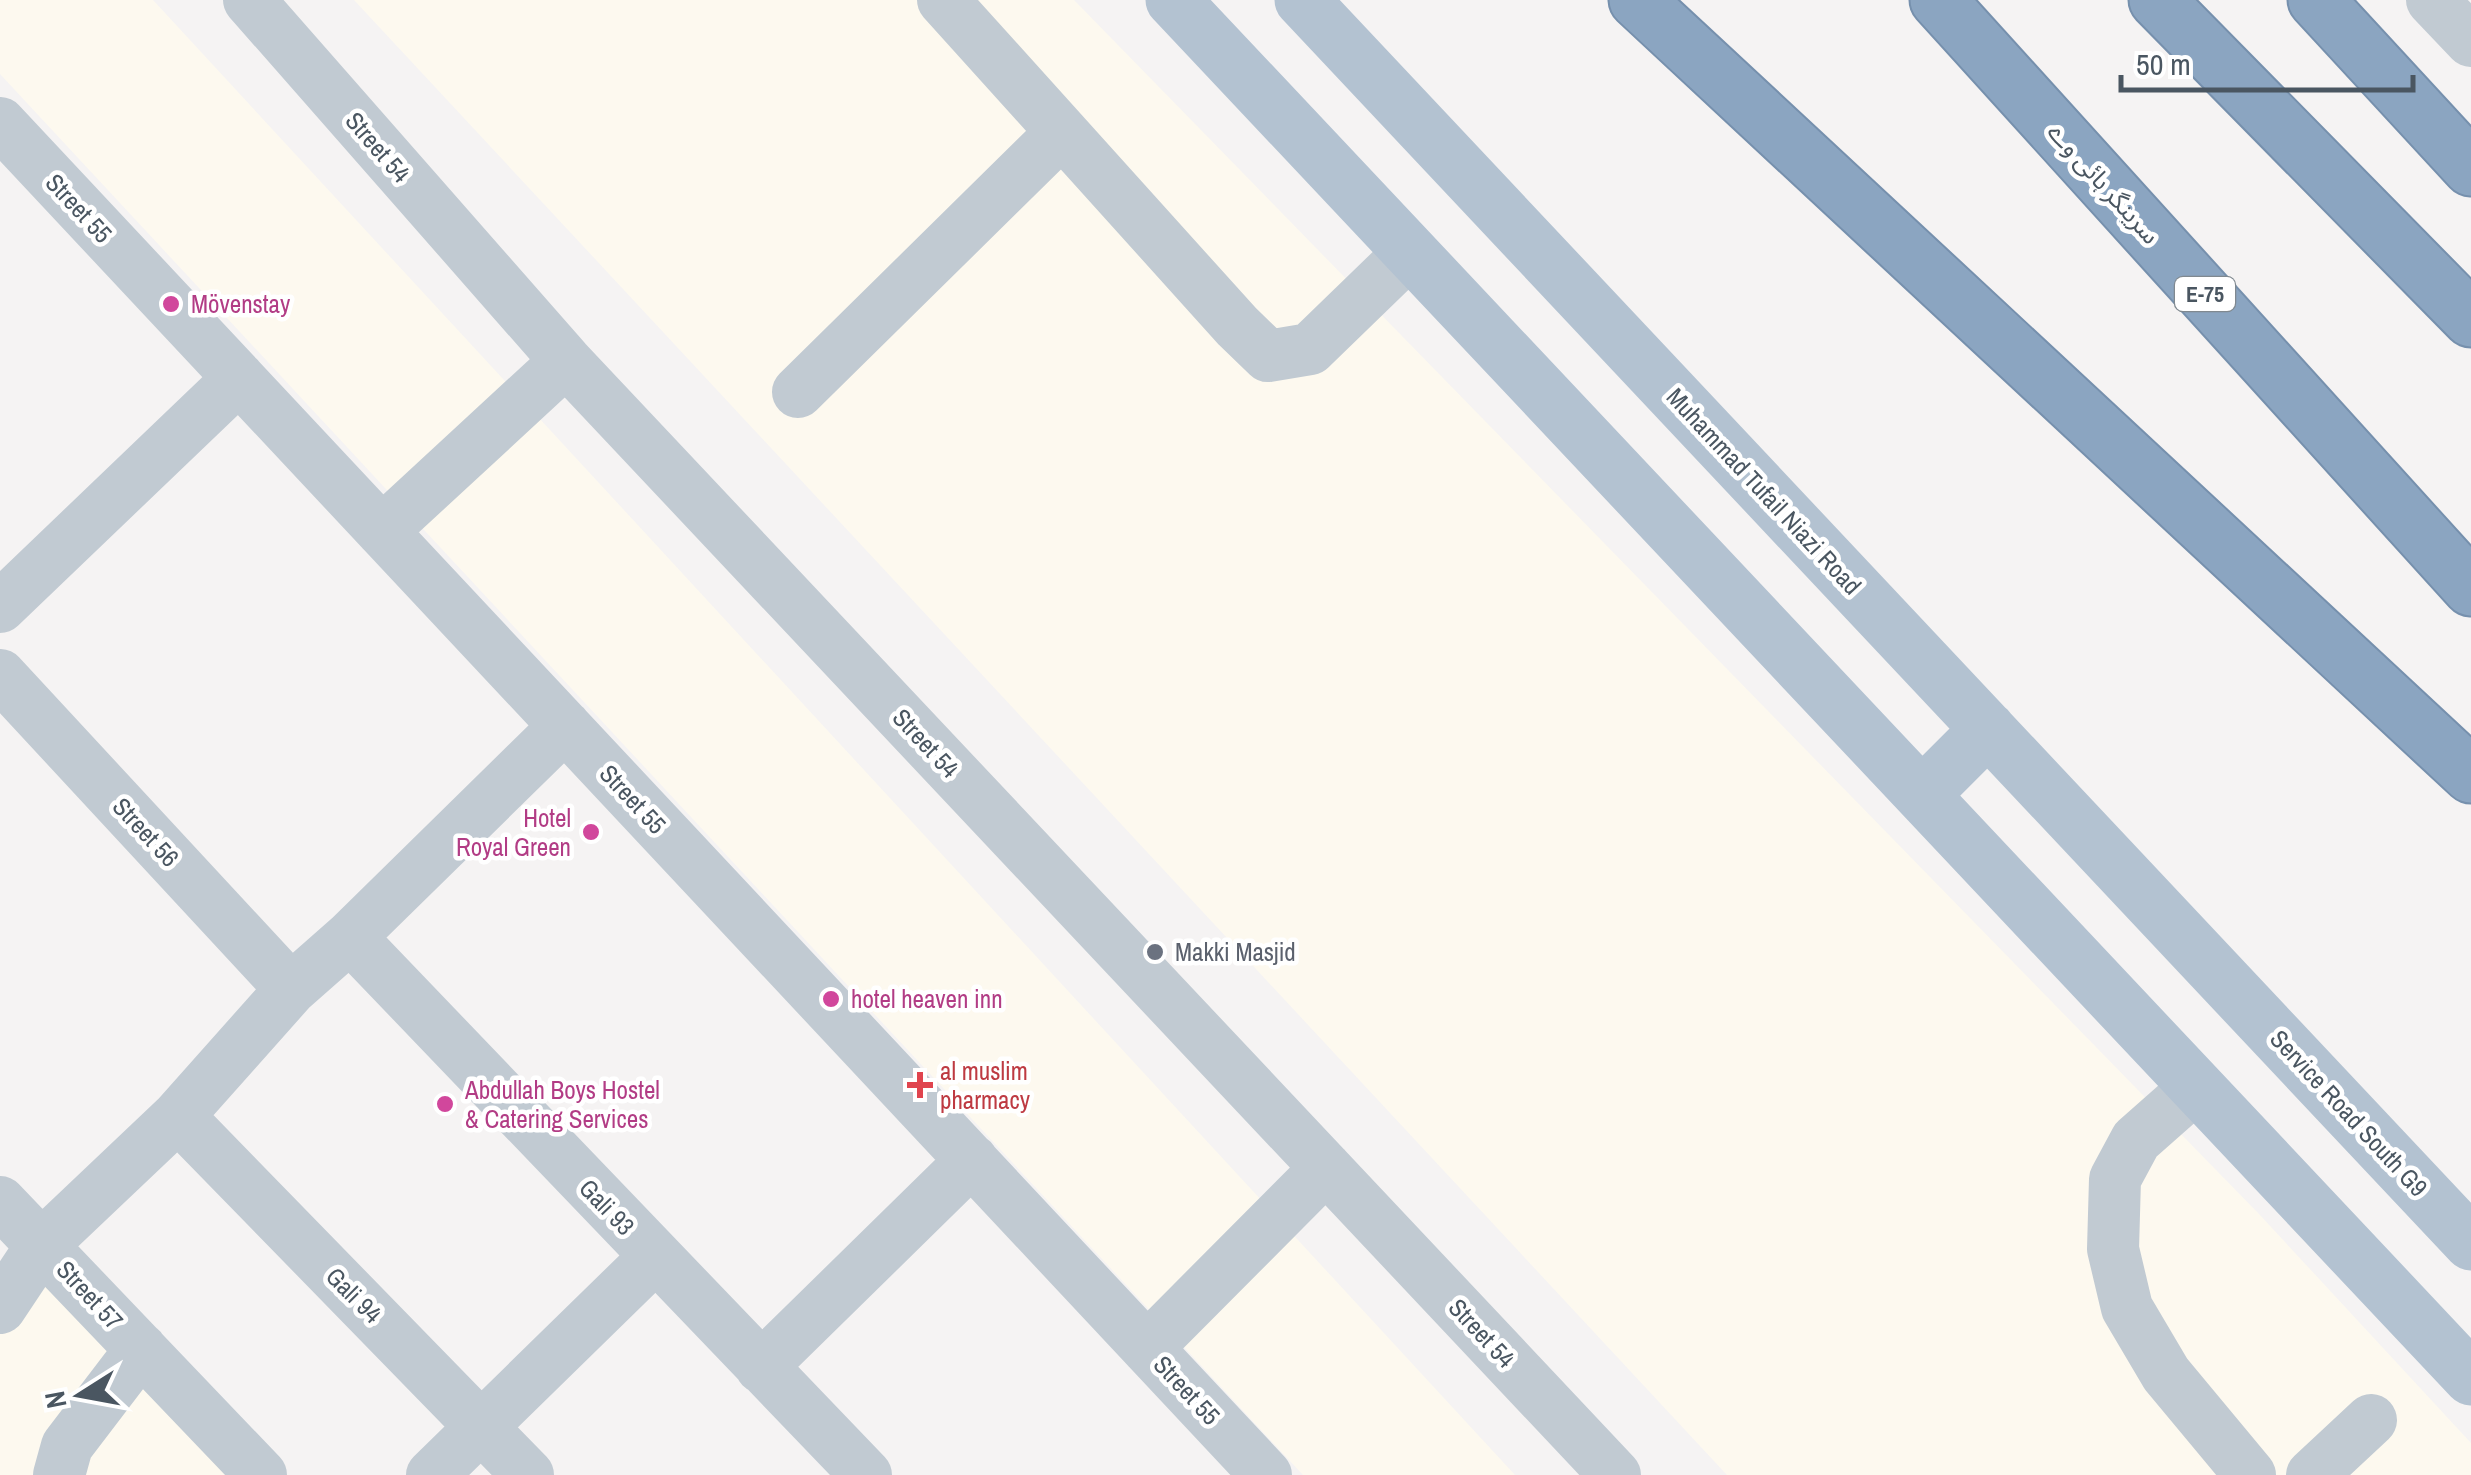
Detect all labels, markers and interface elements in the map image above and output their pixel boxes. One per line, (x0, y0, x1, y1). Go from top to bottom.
scale bar (2121, 30, 2414, 92)
text: 50 m (2136, 44, 2191, 84)
street label: Street 54 (338, 104, 418, 190)
street label: سرینگر ہائی وے (2040, 115, 2168, 251)
street label: Street 55 (38, 166, 120, 250)
road number: E-75 (2175, 277, 2235, 311)
place label: Mövenstay (191, 287, 291, 321)
marker: Mövenstay (160, 293, 182, 315)
street label: Muhammad Tufail Niazi Road (1659, 380, 1869, 602)
street label: Street 54 (885, 701, 967, 785)
street label: Street 55 (592, 757, 674, 841)
street label: Street 56 (105, 790, 187, 874)
place label: Hotel Royal Green (456, 801, 571, 864)
marker: Hotel Royal Green (580, 821, 602, 843)
place label: Makki Masjid (1175, 935, 1296, 969)
marker: Makki Masjid (1144, 941, 1166, 963)
place label: hotel heaven inn (851, 982, 1003, 1016)
marker: hotel heaven inn (820, 988, 842, 1010)
street label: Service Road South G9 (2263, 1022, 2435, 1204)
place label: al muslim pharmacy (940, 1054, 1031, 1117)
place label: Abdullah Boys Hostel & Catering Services (464, 1073, 660, 1136)
marker: al muslim pharmacy (909, 1074, 931, 1096)
marker: Abdullah Boys Hostel & Catering Services (434, 1093, 456, 1115)
street label: Gali 93 (572, 1171, 642, 1243)
street label: Street 57 (49, 1253, 131, 1337)
street label: Gali 94 (319, 1260, 389, 1330)
street label: Street 54 (1441, 1291, 1523, 1375)
north arrow (30, 1345, 130, 1445)
street label: Street 55 (1146, 1348, 1228, 1432)
text: N (35, 1388, 76, 1412)

